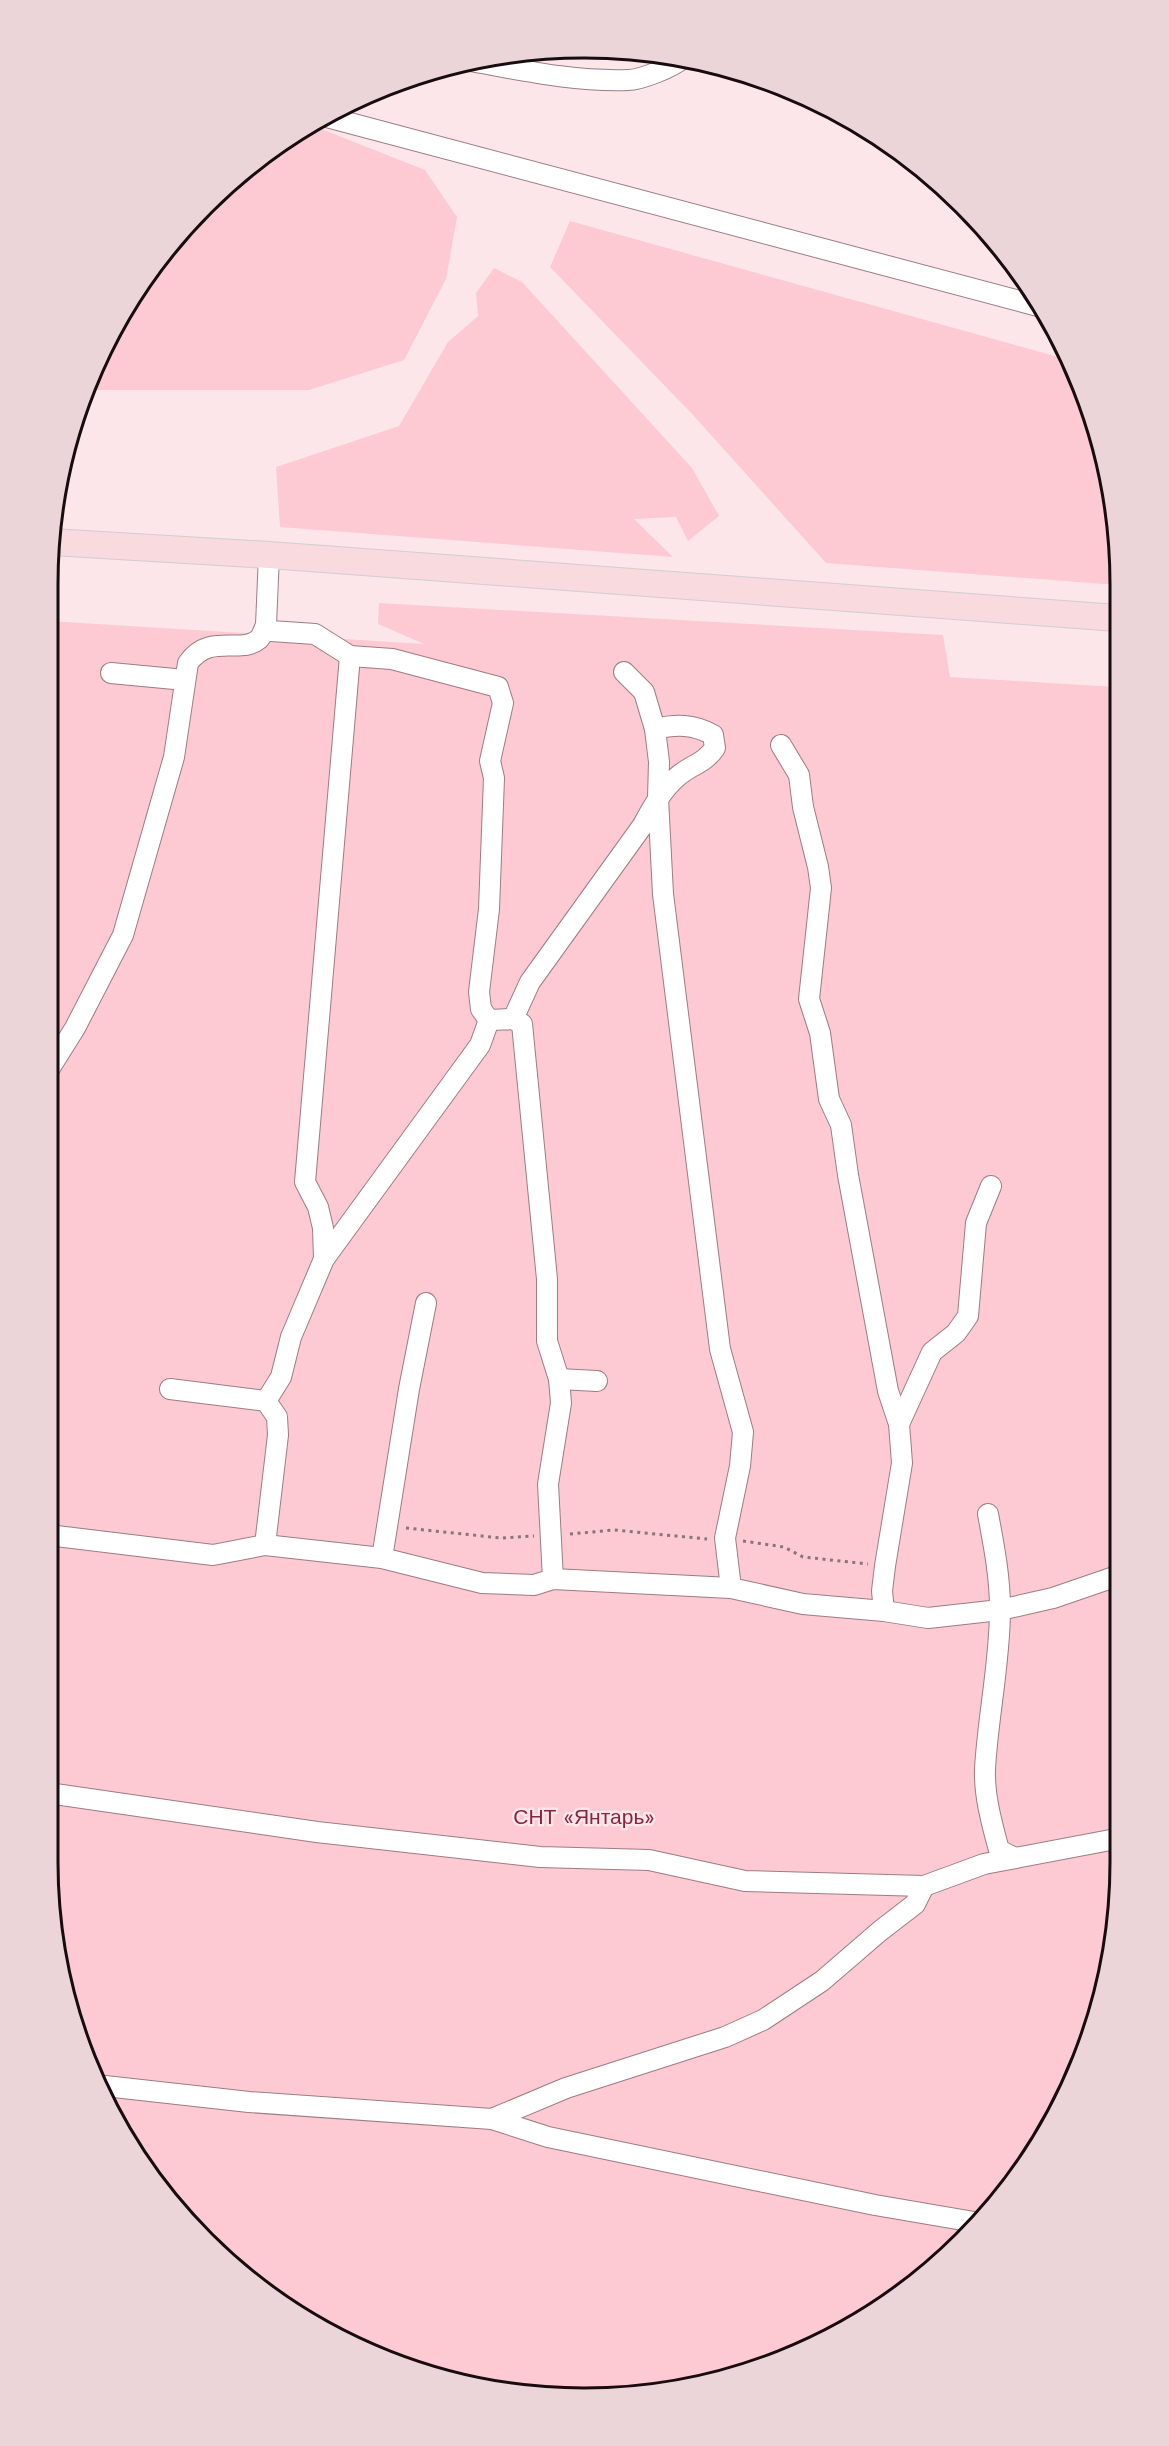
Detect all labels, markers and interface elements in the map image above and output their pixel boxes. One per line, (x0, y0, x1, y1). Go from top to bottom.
park label: СНТ «Янтарь» (513, 1804, 655, 1829)

